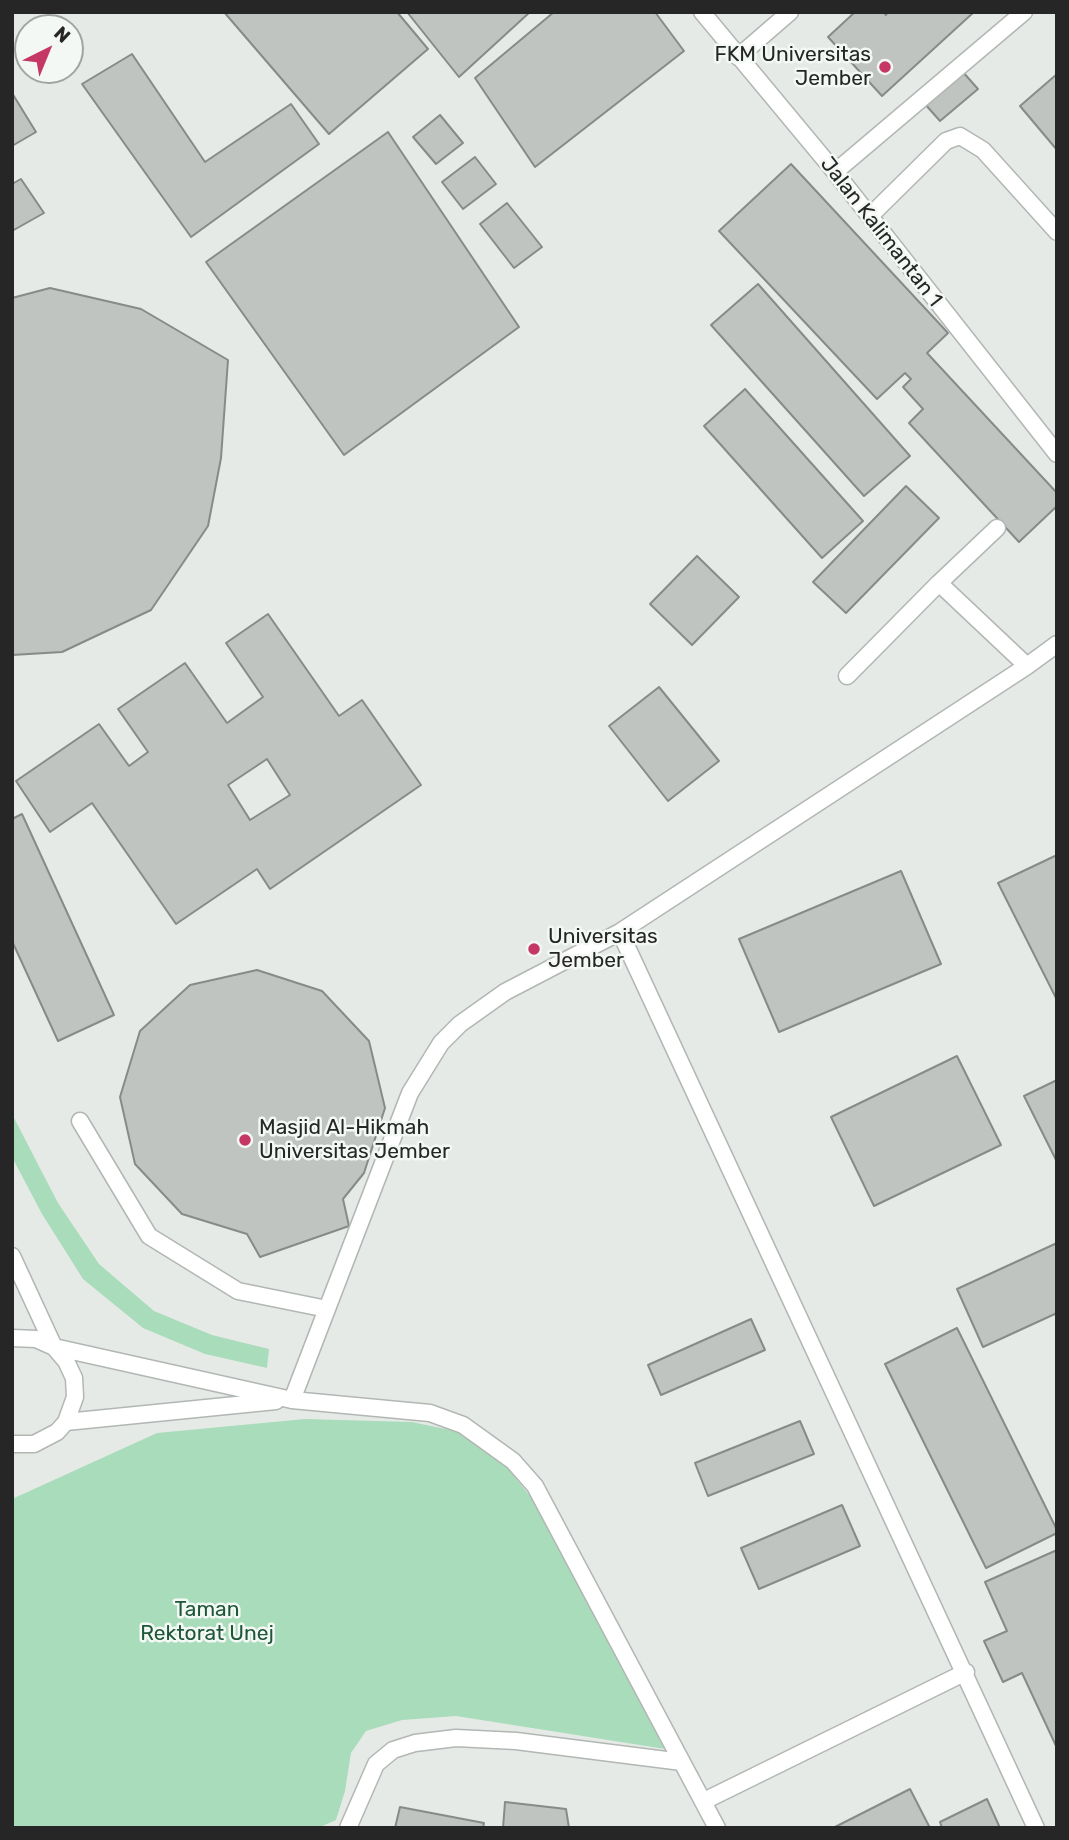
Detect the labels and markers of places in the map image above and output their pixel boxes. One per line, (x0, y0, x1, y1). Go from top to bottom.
place label: FKM Universitas Jember (714, 42, 871, 92)
marker: FKM Universitas Jember (877, 59, 893, 75)
place label: Universitas Jember (548, 924, 658, 974)
marker: Universitas Jember (526, 941, 542, 957)
place label: Masjid Al-Hikmah Universitas Jember (259, 1115, 450, 1165)
marker: Masjid Al-Hikmah Universitas Jember (237, 1132, 253, 1148)

